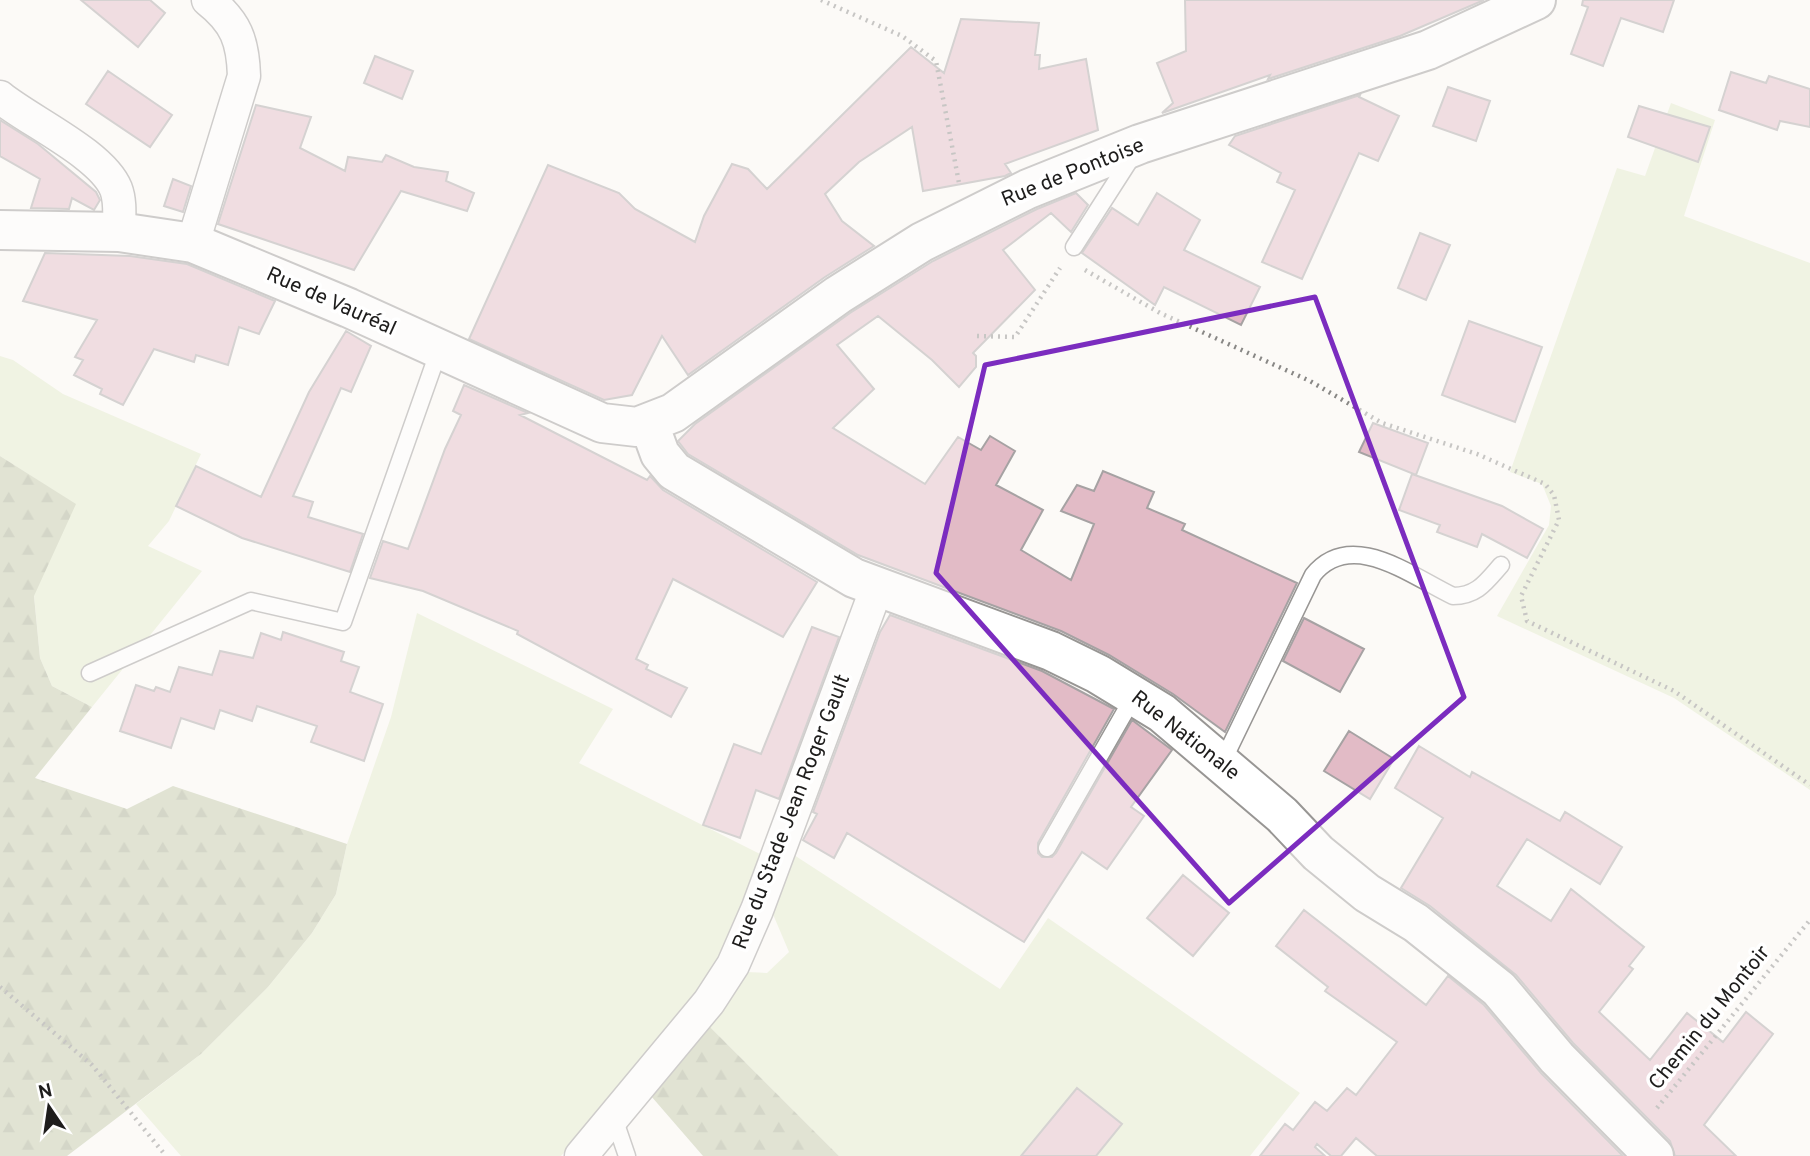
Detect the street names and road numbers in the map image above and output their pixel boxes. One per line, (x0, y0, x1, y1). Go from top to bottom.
street label: Rue de Pontoise (998, 132, 1148, 214)
street label: Rue de Vauréal (262, 261, 400, 343)
street label: Rue du Stade Jean Roger Gault (727, 670, 857, 954)
street label: Rue Nationale (1125, 685, 1245, 787)
street label: Chemin du Montoir (1643, 940, 1777, 1096)

